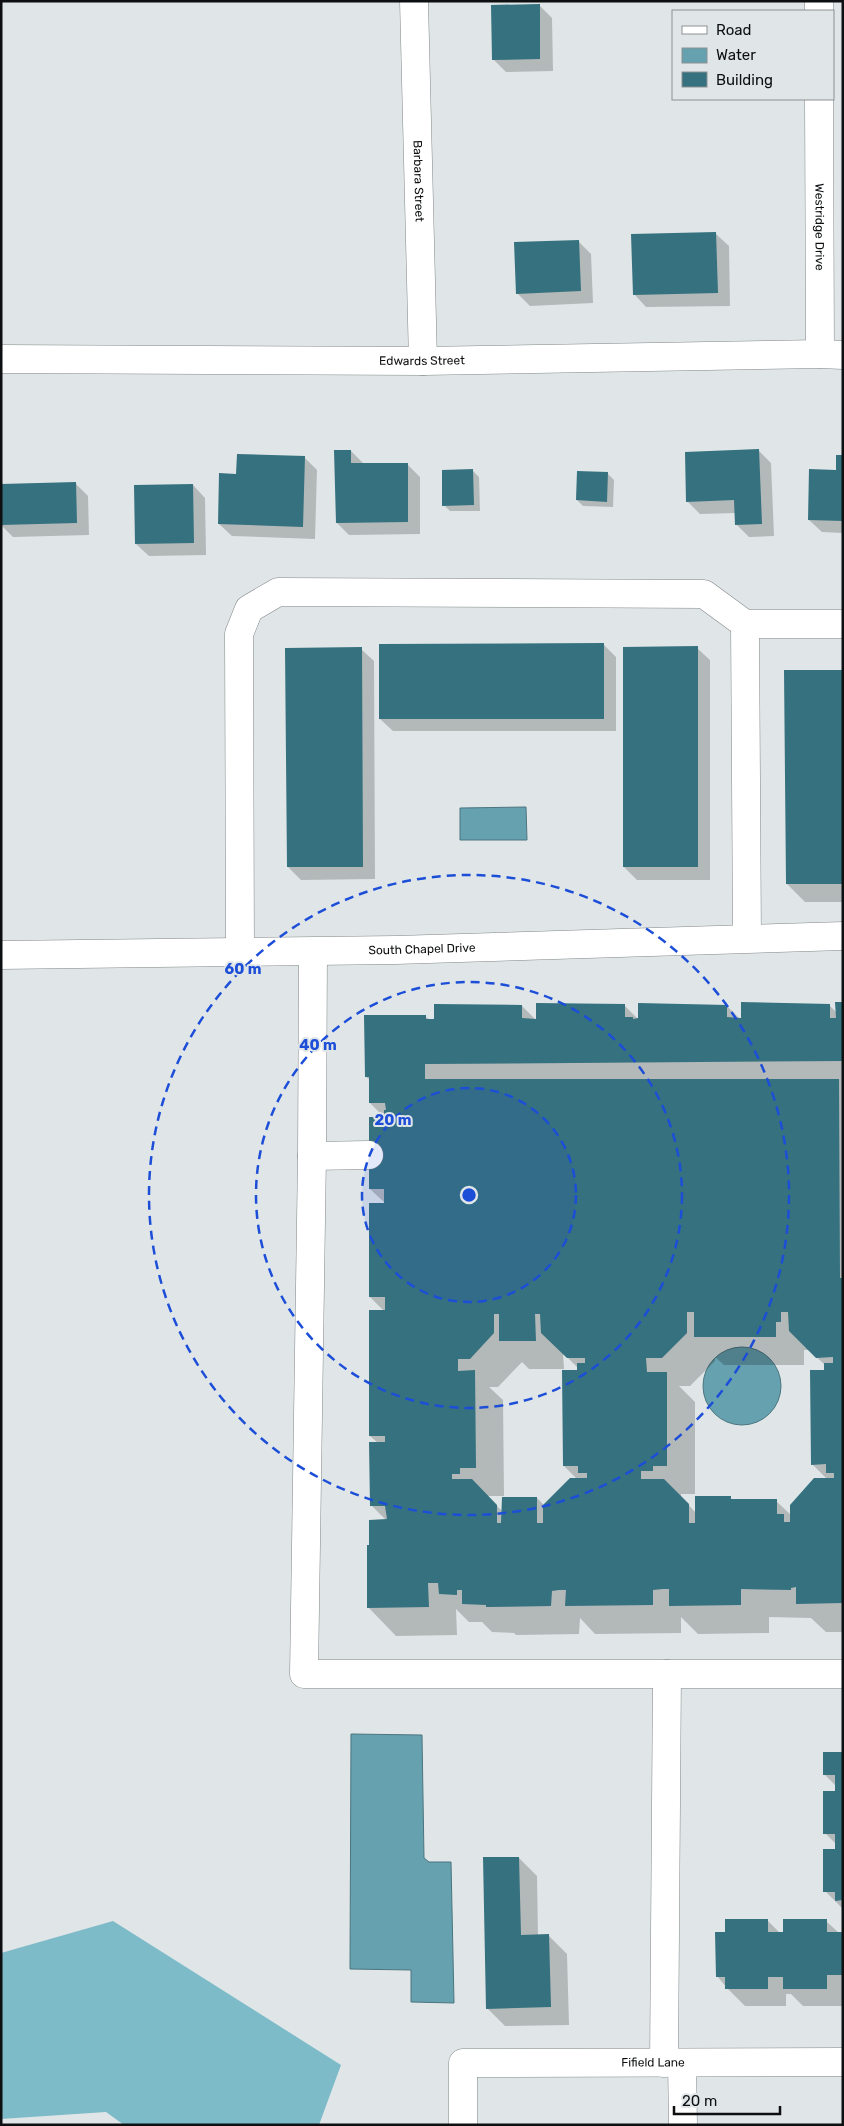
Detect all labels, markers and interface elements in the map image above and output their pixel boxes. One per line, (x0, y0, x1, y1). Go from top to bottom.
legend (672, 10, 834, 100)
text: Road (716, 21, 752, 39)
text: Water (716, 46, 756, 64)
text: Building (716, 71, 773, 89)
street label: Barbara Street (410, 140, 427, 222)
street label: Westridge Drive (812, 183, 827, 271)
street label: Edwards Street (379, 353, 465, 368)
street label: South Chapel Drive (368, 941, 476, 957)
text: 60 m (225, 960, 261, 978)
text: 40 m (299, 1036, 337, 1054)
text: 20 m (375, 1111, 411, 1129)
centre of rings (460, 1186, 478, 1204)
street label: Fifield Lane (621, 2055, 685, 2070)
scale bar (674, 2084, 780, 2116)
text: 20 m (682, 2092, 717, 2110)

